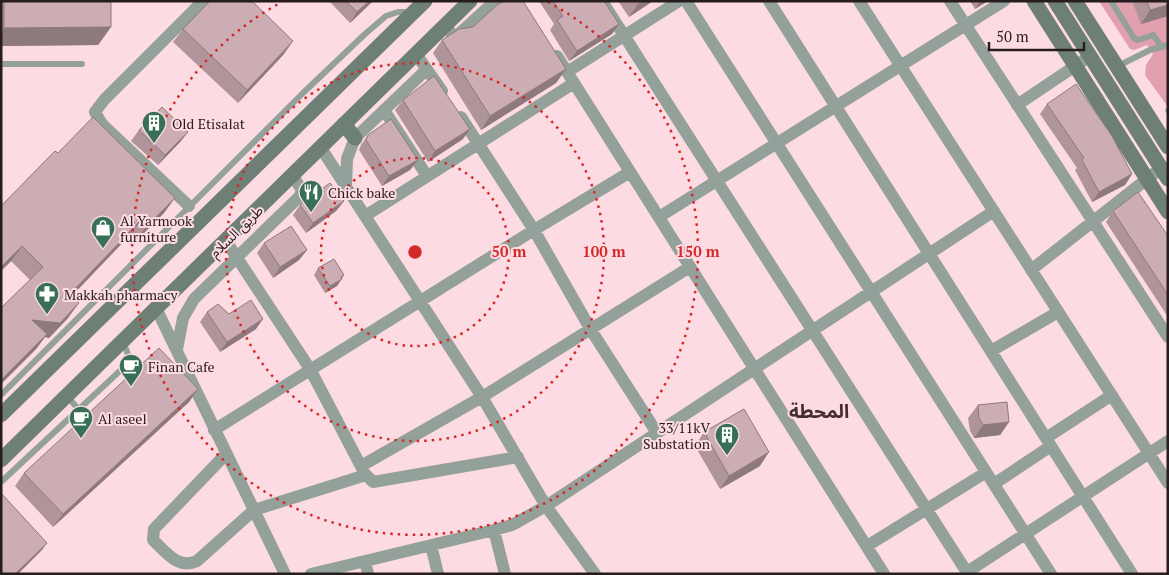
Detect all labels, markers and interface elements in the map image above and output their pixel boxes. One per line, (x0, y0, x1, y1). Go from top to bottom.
scale bar (989, 20, 1084, 52)
text: 50 m (996, 26, 1029, 46)
building icon: Old Etisalat (141, 110, 167, 144)
place label: Old Etisalat (172, 114, 246, 133)
restaurant icon: Chick bake (298, 179, 324, 213)
place label: Chick bake (328, 183, 395, 202)
street label: طريق السلام (205, 201, 268, 263)
place label: Al Yarmook furniture (120, 211, 193, 246)
shop icon: Al Yarmook furniture (90, 215, 116, 249)
text: 50 m (492, 241, 527, 261)
text: 100 m (582, 241, 626, 261)
text: 150 m (676, 241, 720, 261)
centre of rings (406, 243, 424, 261)
pharmacy icon: Makkah pharmacy (34, 281, 60, 315)
place label: Makkah pharmacy (64, 285, 179, 304)
cafe icon: Finan Cafe (118, 353, 144, 387)
place label: Finan Cafe (148, 357, 215, 376)
district label: المحطة (789, 398, 849, 423)
cafe icon: Al aseel (68, 405, 94, 439)
place label: Al aseel (98, 409, 147, 428)
place label: 33/11kV Substation (643, 418, 711, 453)
building icon: 33/11kV Substation (714, 422, 740, 456)

